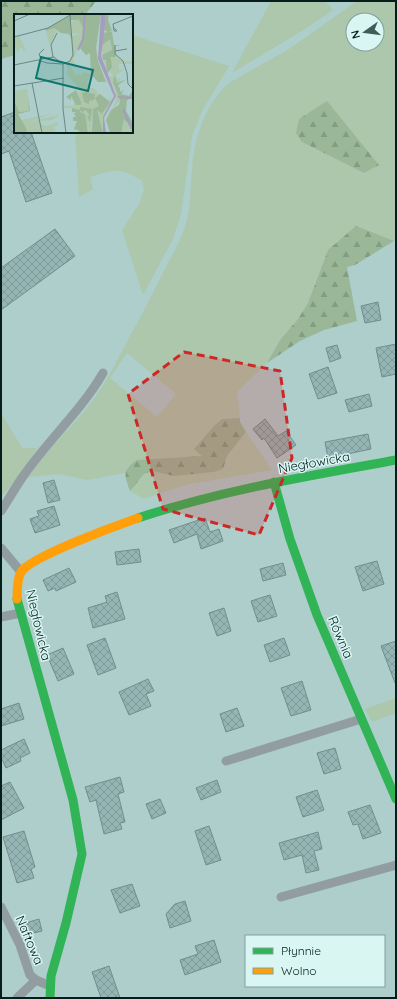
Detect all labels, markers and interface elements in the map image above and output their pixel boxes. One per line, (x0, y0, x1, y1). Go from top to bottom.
north arrow (345, 12, 385, 52)
inset map (14, 14, 133, 133)
text: N (348, 29, 363, 40)
street label: Niegłowicka (277, 448, 351, 476)
street label: Niegłowicka (23, 588, 55, 662)
street label: Równia (325, 613, 357, 661)
street label: Naftowa (12, 913, 48, 967)
legend (245, 935, 385, 987)
text: Płynnie (281, 943, 321, 958)
text: Wolno (281, 963, 317, 978)

